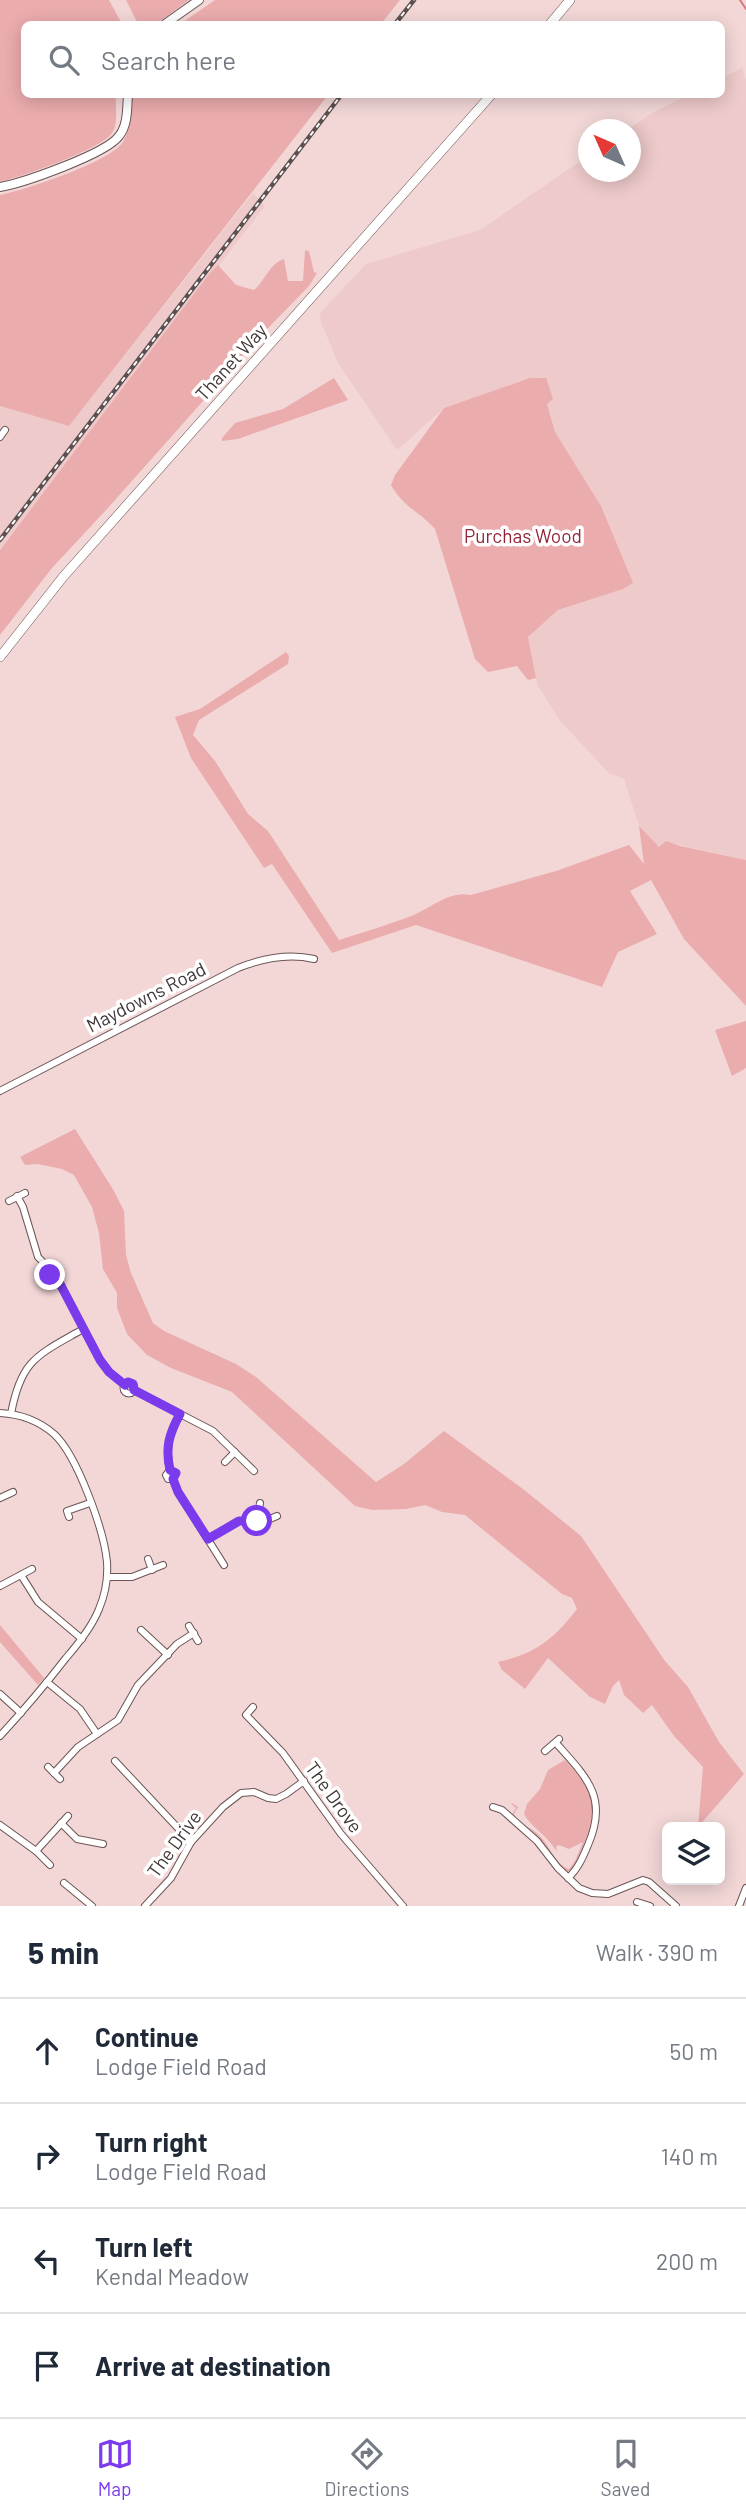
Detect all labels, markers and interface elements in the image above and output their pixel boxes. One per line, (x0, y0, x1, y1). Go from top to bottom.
search box (21, 21, 725, 98)
icon: search (45, 41, 83, 79)
text: Search here (101, 44, 236, 75)
north arrow (578, 119, 641, 182)
street label: Thanet Way (190, 318, 271, 405)
park label: Purchas Wood (464, 524, 582, 547)
street label: Maydowns Road (82, 957, 209, 1037)
route end (34, 1259, 65, 1290)
route start (241, 1505, 272, 1536)
street label: The Drove (301, 1757, 368, 1837)
street label: The Drive (142, 1806, 206, 1882)
map controls (662, 1822, 725, 1885)
button: layers (662, 1822, 725, 1885)
text: 5 min (28, 1934, 99, 1970)
text: Walk · 390 m (596, 1938, 718, 1966)
text: Continue (95, 2021, 199, 2052)
icon: ahead (28, 2032, 66, 2070)
text: 50 m (670, 2037, 718, 2065)
text: Lodge Field Road (95, 2052, 267, 2080)
text: Turn right (95, 2126, 208, 2157)
icon: right (28, 2137, 66, 2175)
text: 140 m (661, 2142, 718, 2170)
text: Lodge Field Road (95, 2157, 267, 2185)
text: Turn left (95, 2231, 193, 2262)
icon: left (28, 2242, 66, 2280)
text: 200 m (656, 2247, 718, 2275)
text: Kendal Meadow (95, 2262, 249, 2290)
icon: arrive (28, 2347, 66, 2385)
text: Arrive at destination (95, 2350, 331, 2381)
tab: Map (96, 2435, 134, 2500)
tab: Directions (325, 2435, 410, 2500)
tab: Saved (601, 2435, 650, 2500)

